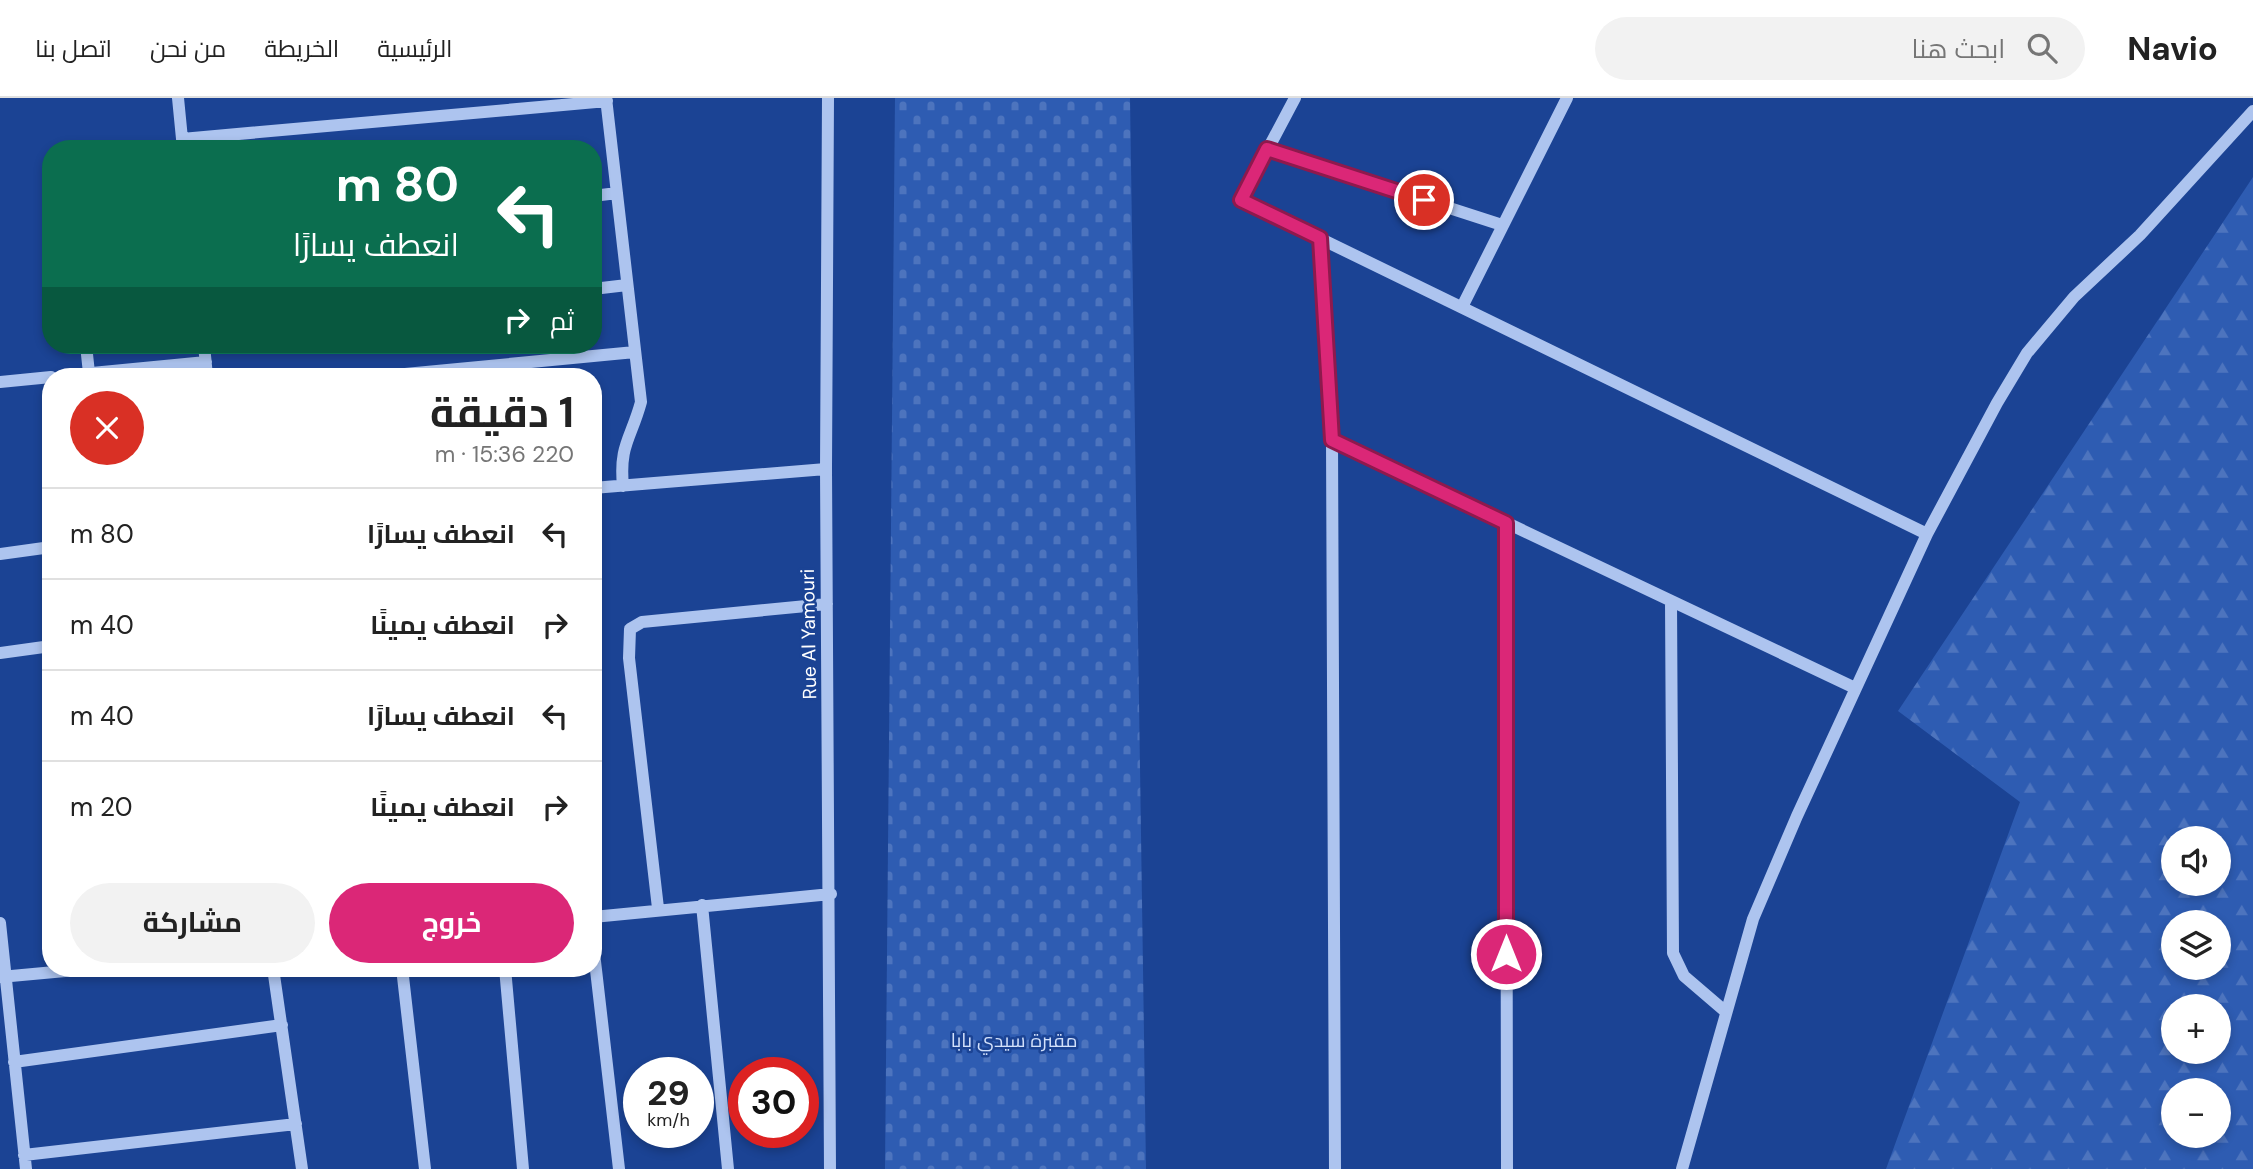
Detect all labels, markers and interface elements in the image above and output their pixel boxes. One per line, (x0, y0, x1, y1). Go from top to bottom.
search box (1595, 17, 2085, 80)
text: Navio (2127, 27, 2218, 70)
icon: search (2023, 29, 2061, 67)
text: ابحث هنا (1911, 32, 2005, 66)
text: اتصل بنا (35, 33, 112, 64)
text: من نحن (150, 33, 226, 64)
text: الخريطة (264, 33, 339, 64)
text: الرئيسية (377, 33, 452, 64)
text: 80 m (336, 152, 459, 216)
icon: left (483, 168, 574, 259)
pin (1394, 170, 1454, 230)
icon: arrive (1405, 181, 1443, 219)
text: انعطف يسارًا (293, 224, 459, 266)
icon: right (498, 301, 536, 339)
text: ثم (550, 304, 574, 338)
text: 1 دقيقة (430, 385, 574, 440)
button: close (70, 391, 144, 465)
text: 220 m · 15:36 (435, 439, 574, 469)
icon: left (536, 515, 574, 553)
text: 80 m (70, 517, 134, 551)
text: انعطف يسارًا (367, 517, 515, 551)
street label: Rue Al Yamouri (795, 568, 822, 699)
icon: right (536, 606, 574, 644)
text: 40 m (70, 608, 134, 642)
text: انعطف يمينًا (370, 608, 515, 642)
icon: left (536, 697, 574, 735)
text: 40 m (70, 699, 134, 733)
text: انعطف يسارًا (367, 699, 515, 733)
icon: right (536, 788, 574, 826)
text: 20 m (70, 790, 133, 824)
text: انعطف يمينًا (370, 790, 515, 824)
map controls (2161, 826, 2231, 1148)
button: sound (2161, 826, 2231, 896)
button: مشاركة (70, 883, 315, 963)
button: خروج (329, 883, 574, 963)
button: layers (2161, 910, 2231, 980)
position arrow (1469, 917, 1543, 991)
button: + (2161, 994, 2231, 1064)
park label: مقبرة سيدي بابا (951, 1028, 1077, 1055)
speed limit sign: 30 (728, 1057, 819, 1148)
text: 29 (647, 1070, 690, 1116)
button: − (2161, 1078, 2231, 1148)
text: km/h (647, 1108, 690, 1132)

